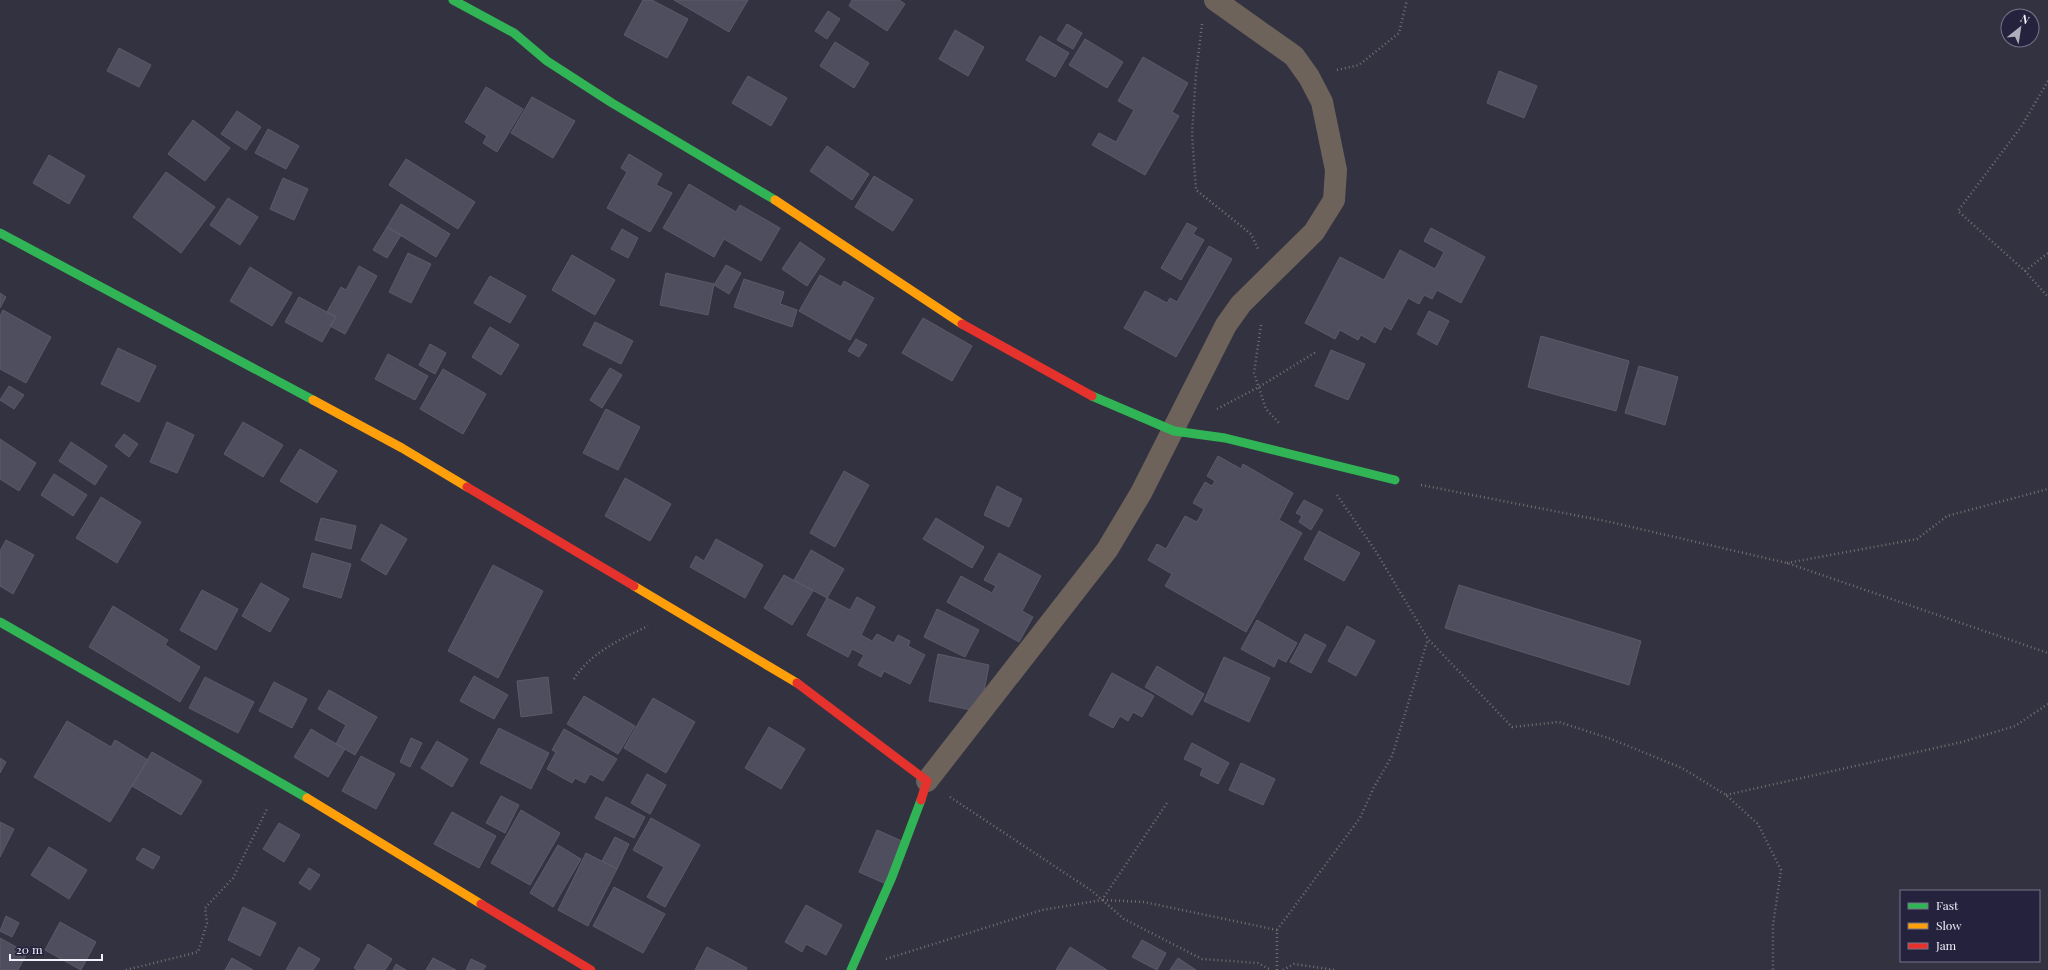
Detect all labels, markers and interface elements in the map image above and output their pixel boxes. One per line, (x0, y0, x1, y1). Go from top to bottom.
north arrow (2000, 8, 2040, 48)
text: N (2018, 10, 2032, 27)
legend (1900, 890, 2040, 962)
text: Fast (1936, 897, 1959, 913)
text: Slow (1936, 917, 1962, 933)
scale bar (10, 936, 102, 962)
text: Jam (1935, 937, 1957, 953)
text: 20 m (16, 941, 43, 957)

